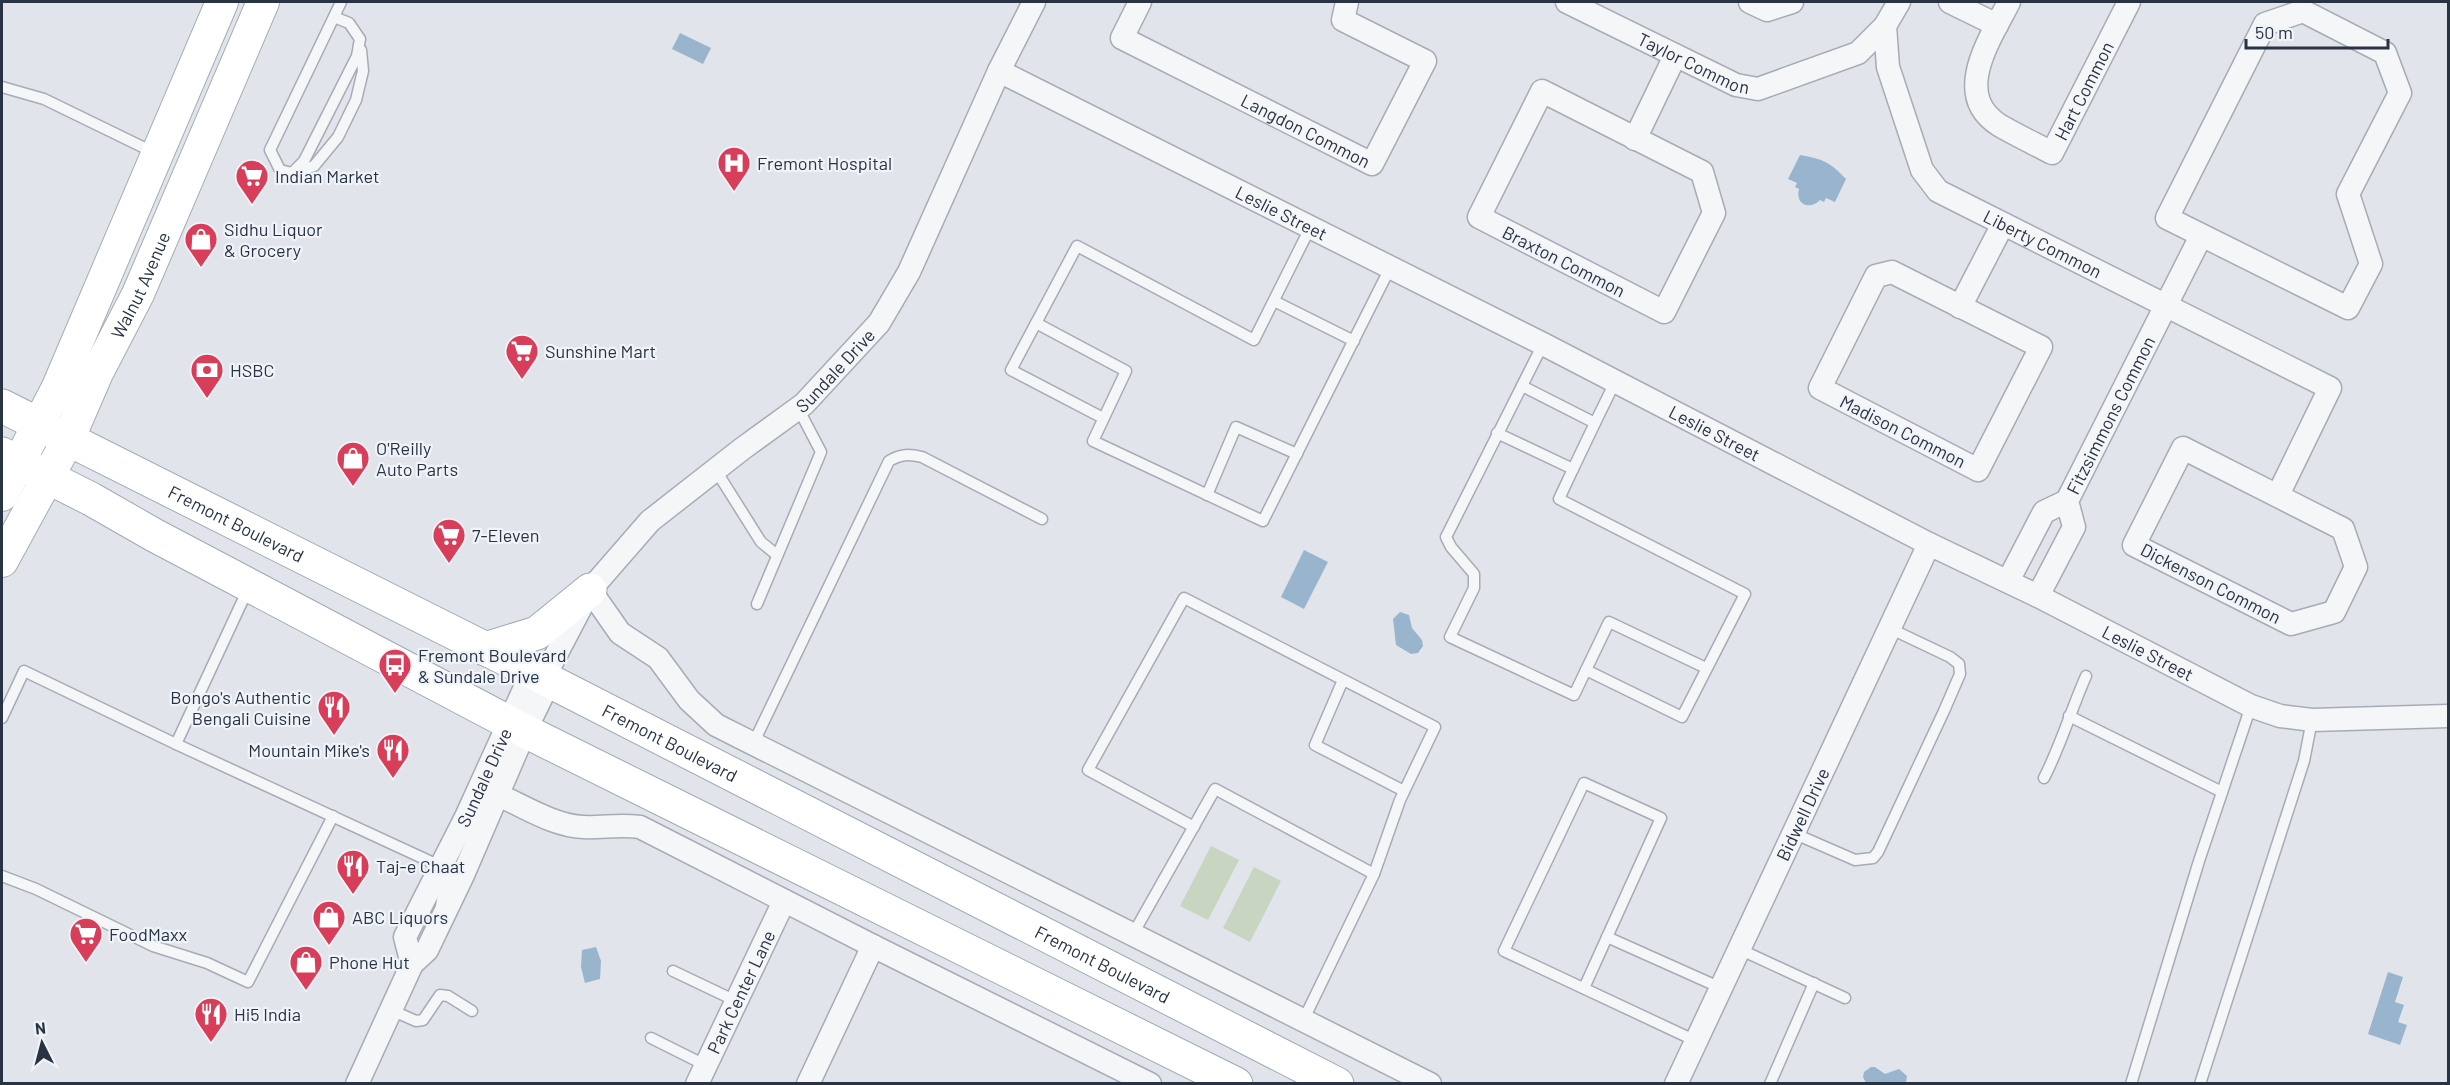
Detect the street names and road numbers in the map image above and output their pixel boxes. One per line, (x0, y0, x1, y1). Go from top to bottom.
street label: Taylor Common (1634, 28, 1751, 98)
street label: Hart Common (2049, 38, 2118, 144)
street label: Langdon Common (1238, 89, 1374, 172)
street label: Leslie Street (1232, 181, 1331, 245)
street label: Liberty Common (1980, 205, 2105, 283)
street label: Braxton Common (1499, 221, 1629, 301)
street label: Walnut Avenue (106, 228, 174, 342)
street label: Sundale Drive (791, 324, 879, 417)
street label: Fitzsimmons Common (2061, 332, 2160, 498)
street label: Madison Common (1836, 390, 1970, 472)
street label: Leslie Street (1665, 400, 1764, 466)
street label: Fremont Boulevard (165, 480, 308, 567)
street label: Dickenson Common (2137, 538, 2285, 628)
street label: Leslie Street (2099, 620, 2197, 685)
street label: Fremont Boulevard (599, 699, 741, 786)
street label: Sundale Drive (452, 724, 516, 831)
street label: Bidwell Drive (1771, 764, 1834, 864)
street label: Fremont Boulevard (1031, 920, 1174, 1008)
street label: Park Center Lane (702, 927, 779, 1057)

